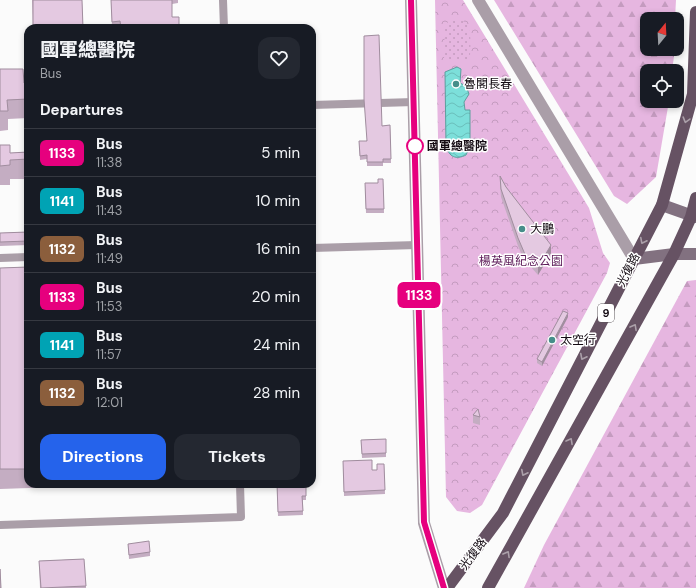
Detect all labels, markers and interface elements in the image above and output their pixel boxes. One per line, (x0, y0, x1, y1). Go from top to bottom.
north arrow (640, 12, 684, 56)
map controls (640, 12, 684, 108)
text: 國軍總醫院 (40, 37, 135, 62)
button: heart (258, 37, 300, 79)
button: locate (640, 64, 684, 108)
text: Bus (40, 65, 62, 82)
place label: 魯閣長春 (464, 76, 512, 92)
marker: 魯閣長春 (451, 79, 461, 89)
text: Departures (40, 100, 123, 120)
one-way arrow (682, 116, 691, 123)
text: Bus (96, 134, 123, 154)
marker: 國軍總醫院 (406, 137, 424, 155)
place label: 國軍總醫院 (427, 138, 487, 154)
text: 5 min (261, 143, 300, 163)
text: 1133 (48, 144, 76, 162)
text: 11:38 (96, 154, 122, 171)
text: Bus (96, 182, 123, 202)
text: 10 min (255, 191, 300, 211)
text: 1141 (50, 192, 74, 210)
text: 11:43 (96, 202, 122, 219)
place label: 大鵬 (530, 221, 554, 237)
marker: 大鵬 (517, 224, 527, 234)
text: Bus (96, 230, 123, 250)
one-way arrow (640, 237, 648, 245)
text: 16 min (256, 239, 300, 259)
text: 1132 (49, 240, 75, 258)
text: 11:49 (96, 250, 123, 267)
street label: 光復路 (613, 250, 643, 290)
park label: 楊英風紀念公園 (479, 253, 563, 269)
text: Bus (96, 278, 123, 298)
line badge: 1133 (391, 282, 447, 308)
text: 1133 (405, 286, 433, 304)
text: 20 min (252, 287, 300, 307)
text: 1133 (48, 288, 76, 306)
text: 11:53 (96, 298, 122, 315)
road number: 9 (598, 304, 614, 322)
one-way arrow (629, 324, 636, 331)
text: Bus (96, 326, 123, 346)
place label: 太空行 (560, 332, 596, 348)
text: 24 min (253, 335, 300, 355)
marker: 太空行 (547, 335, 557, 345)
text: 1141 (50, 336, 74, 354)
text: 11:57 (96, 346, 121, 363)
one-way arrow (580, 353, 588, 360)
text: Bus (96, 374, 123, 394)
text: 28 min (253, 383, 300, 403)
text: 1132 (49, 384, 75, 402)
text: 12:01 (96, 394, 123, 411)
button: Directions (40, 434, 166, 480)
button: Tickets (174, 434, 300, 480)
one-way arrow (566, 437, 573, 445)
one-way arrow (521, 468, 528, 476)
street label: 光復路 (456, 535, 490, 573)
one-way arrow (502, 551, 509, 558)

